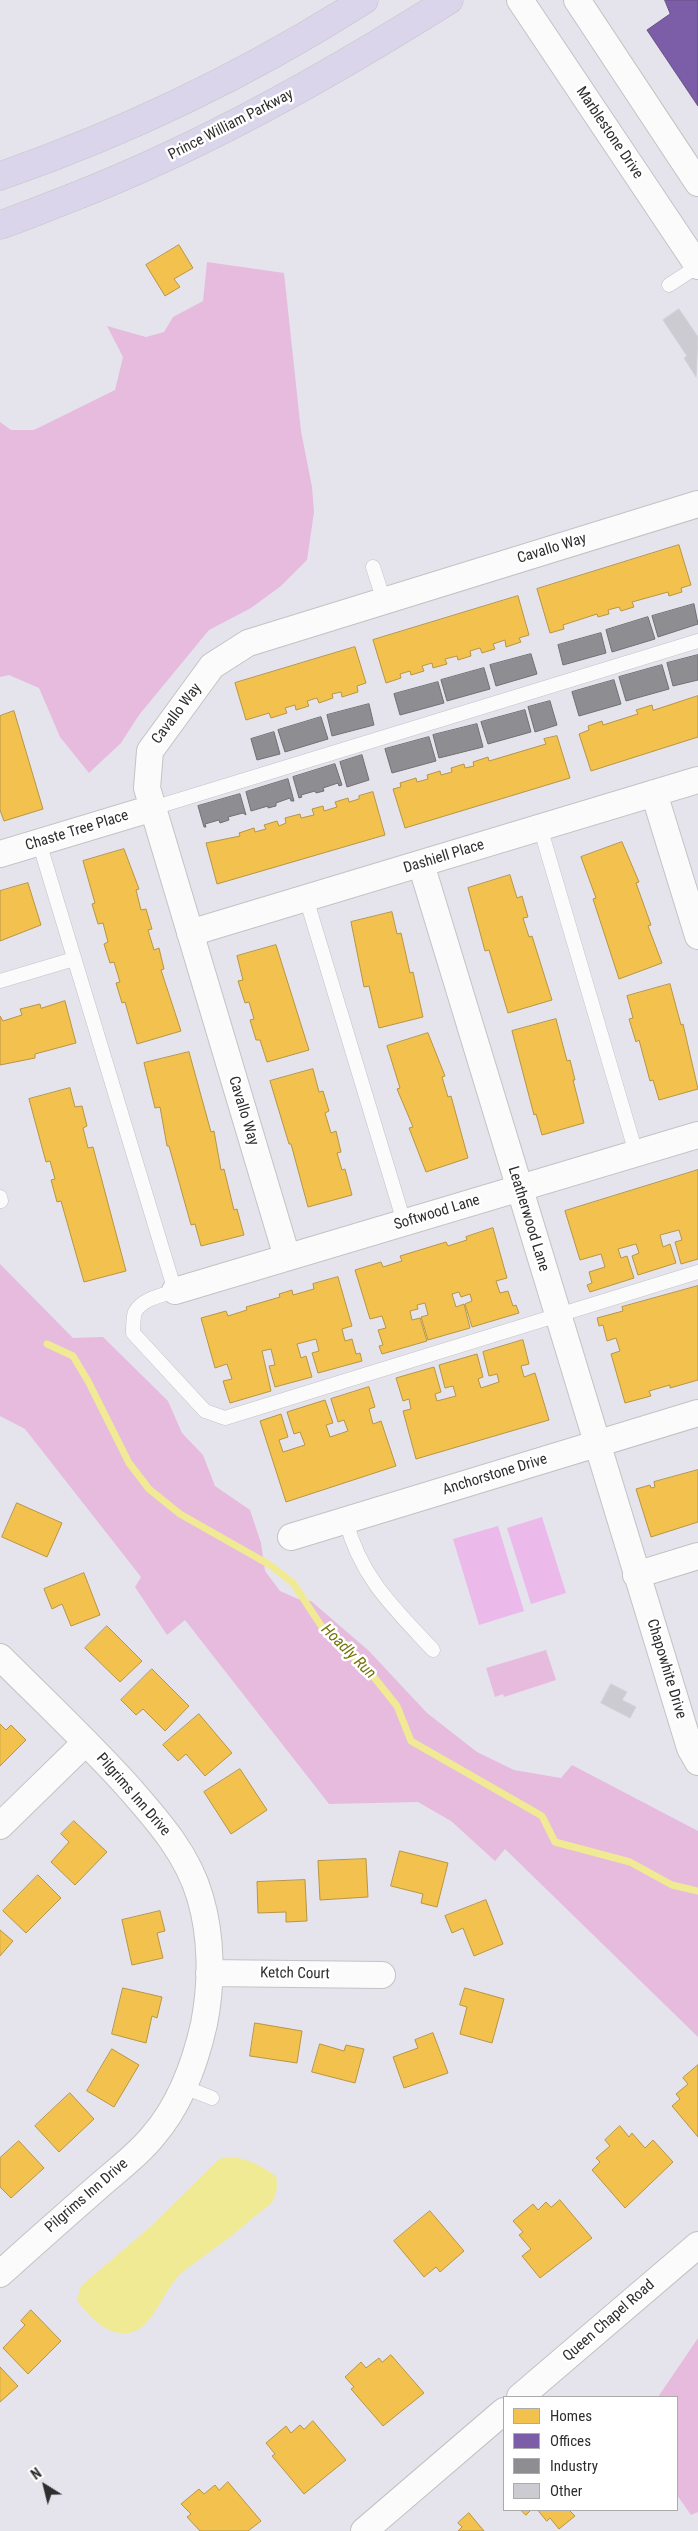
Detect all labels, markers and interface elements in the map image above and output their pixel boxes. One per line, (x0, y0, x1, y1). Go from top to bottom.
street label: Marblestone Drive (572, 83, 646, 183)
street label: Prince William Parkway (165, 86, 297, 164)
street label: Cavallo Way (515, 530, 589, 568)
street label: Cavallo Way (148, 680, 206, 748)
street label: Chaste Tree Place (23, 807, 131, 855)
street label: Dashiell Place (401, 836, 487, 878)
street label: Cavallo Way (224, 1074, 262, 1148)
street label: Leatherwood Lane (503, 1164, 553, 1274)
street label: Softwood Lane (392, 1191, 482, 1235)
street label: Anchorstone Drive (440, 1451, 550, 1499)
street label: Chapowhite Drive (642, 1617, 690, 1721)
water label: Hoadly Run (317, 1621, 379, 1683)
street label: Pilgrims Inn Drive (92, 1750, 174, 1840)
street label: Ketch Court (260, 1964, 330, 1984)
street label: Pilgrims Inn Drive (42, 2155, 132, 2237)
street label: Queen Chapel Road (560, 2276, 658, 2366)
legend (503, 2396, 678, 2511)
text: Homes (550, 2407, 592, 2425)
text: Offices (550, 2432, 591, 2450)
text: Industry (550, 2457, 598, 2475)
north arrow (20, 2461, 70, 2511)
text: N (28, 2465, 44, 2483)
text: Other (550, 2482, 582, 2500)

